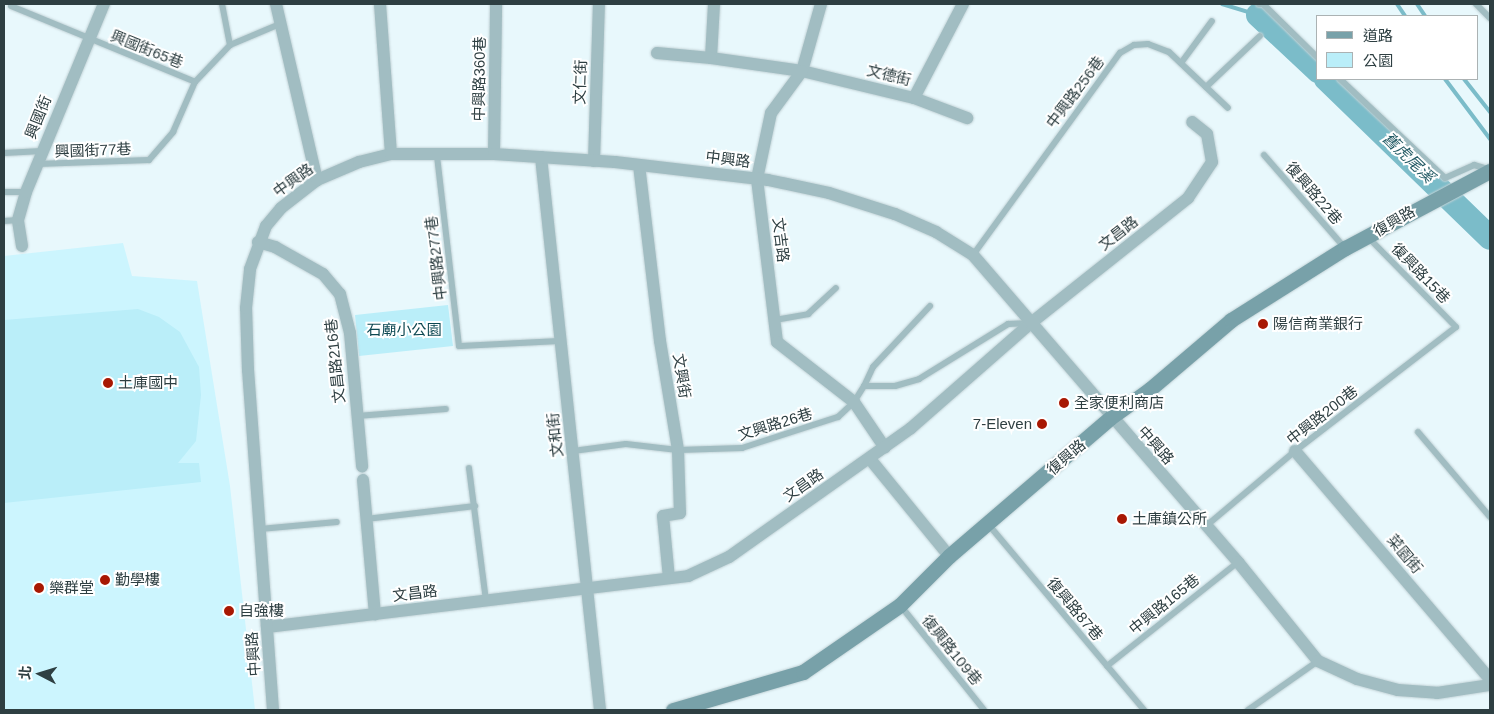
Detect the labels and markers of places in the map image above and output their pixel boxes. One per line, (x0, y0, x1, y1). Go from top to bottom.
place label: 陽信商業銀行 (1273, 315, 1363, 333)
marker: 陽信商業銀行 (1257, 318, 1269, 330)
place label: 土庫國中 (118, 374, 178, 392)
marker: 土庫國中 (102, 377, 114, 389)
place label: 全家便利商店 (1074, 394, 1164, 412)
marker: 全家便利商店 (1058, 397, 1070, 409)
place label: 7-Eleven (973, 415, 1032, 433)
marker: 7-Eleven (1036, 418, 1048, 430)
place label: 土庫鎮公所 (1132, 510, 1207, 528)
marker: 土庫鎮公所 (1116, 513, 1128, 525)
place label: 勤學樓 (115, 571, 160, 589)
marker: 勤學樓 (99, 574, 111, 586)
place label: 樂群堂 (49, 579, 94, 597)
marker: 樂群堂 (33, 582, 45, 594)
place label: 自強樓 (239, 602, 284, 620)
marker: 自強樓 (223, 605, 235, 617)

